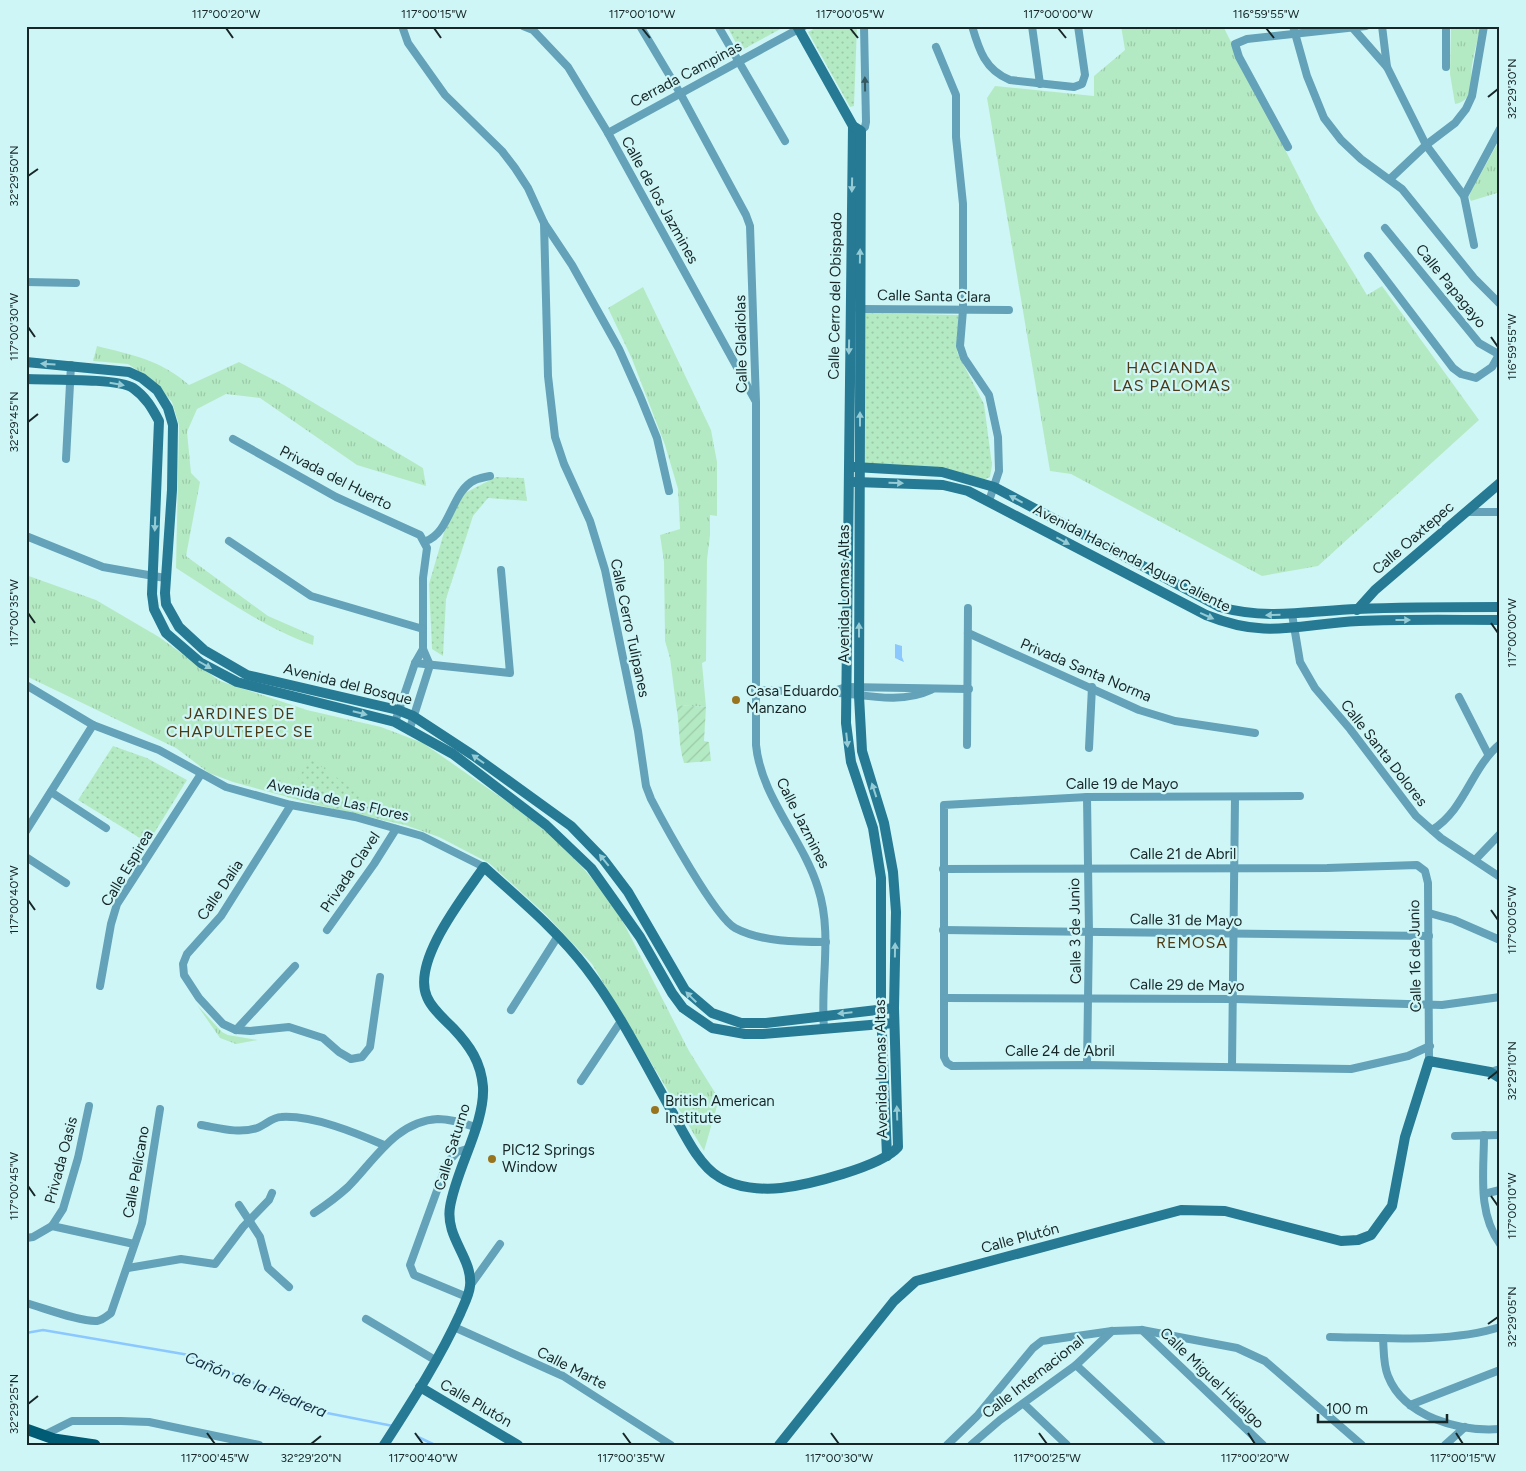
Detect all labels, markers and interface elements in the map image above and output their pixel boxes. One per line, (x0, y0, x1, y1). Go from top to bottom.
text: 117°00'20"W (192, 7, 261, 21)
text: 117°00'15"W (401, 7, 467, 21)
text: 117°00'10"W (609, 7, 676, 21)
text: 117°00'05"W (816, 7, 885, 21)
text: 117°00'00"W (1023, 7, 1093, 21)
text: 116°59'55"W (1233, 7, 1300, 21)
street label: Cerrada Campinas (627, 37, 745, 111)
text: 32°29'30"N (1505, 59, 1519, 119)
one-way arrow (861, 76, 869, 92)
street label: Calle de los Jazmines (617, 133, 703, 267)
text: 32°29'50"N (7, 145, 21, 207)
one-way arrow (848, 177, 856, 193)
street label: Calle Cerro del Obispado (825, 212, 845, 380)
street label: Calle Papagayo (1412, 241, 1490, 332)
one-way arrow (856, 248, 864, 264)
street label: Calle Santa Clara (877, 286, 991, 306)
text: 117°00'30"W (7, 292, 21, 361)
street label: Calle Gladiolas (731, 295, 751, 393)
text: 116°59'55"W (1505, 313, 1519, 380)
one-way arrow (845, 340, 853, 356)
district label: HACIANDA LAS PALOMAS (1113, 358, 1231, 395)
one-way arrow (40, 359, 56, 367)
one-way arrow (110, 381, 126, 389)
text: 32°29'45"N (7, 391, 21, 453)
one-way arrow (856, 410, 864, 426)
street label: Privada del Huerto (277, 442, 396, 514)
one-way arrow (888, 480, 904, 488)
one-way arrow (1009, 495, 1024, 503)
street label: Calle Oaxtepec (1368, 498, 1458, 578)
street label: Avenida Hacienda Agua Caliente (1030, 500, 1234, 616)
one-way arrow (150, 516, 158, 532)
street label: Avenida Lomas Altas (835, 524, 853, 664)
one-way arrow (1057, 536, 1070, 545)
street label: Calle Cerro Tulipanes (607, 557, 653, 699)
text: 117°00'35"W (7, 579, 21, 647)
text: 117°00'00"W (1505, 598, 1519, 668)
one-way arrow (1265, 611, 1281, 619)
one-way arrow (1200, 612, 1214, 620)
one-way arrow (1395, 616, 1411, 624)
one-way arrow (855, 622, 863, 638)
street label: Privada Santa Norma (1018, 634, 1154, 706)
street label: Avenida del Bosque (282, 659, 414, 709)
one-way arrow (199, 660, 212, 669)
place label: Casa Eduardo Manzano (746, 682, 839, 717)
marker: Casa Eduardo Manzano (730, 694, 742, 706)
street label: Calle Santa Dolores (1337, 696, 1431, 810)
district label: JARDINES DE CHAPULTEPEC SE (166, 704, 314, 741)
one-way arrow (352, 709, 367, 717)
one-way arrow (843, 733, 851, 749)
one-way arrow (471, 754, 484, 764)
street label: Avenida de Las Flores (265, 775, 411, 825)
street label: Calle Jazmines (772, 775, 834, 871)
street label: Calle 19 de Mayo (1066, 775, 1179, 793)
one-way arrow (870, 783, 877, 798)
street label: Calle Espirea (97, 826, 157, 910)
street label: Privada Clavel (316, 828, 384, 916)
street label: Calle 21 de Abril (1130, 845, 1236, 863)
one-way arrow (598, 854, 609, 867)
street label: Calle Dalia (193, 856, 247, 924)
text: 117°00'40"W (7, 865, 21, 935)
street label: Calle 3 de Junio (1065, 877, 1085, 984)
text: 117°00'05"W (1505, 885, 1519, 954)
street label: Calle 16 de Junio (1405, 899, 1425, 1012)
street label: Calle 31 de Mayo (1130, 910, 1243, 930)
district label: REMOSA (1156, 933, 1228, 952)
one-way arrow (891, 942, 899, 958)
street label: Calle 29 de Mayo (1129, 975, 1245, 995)
one-way arrow (685, 991, 697, 1003)
street label: Avenida Lomas Altas (871, 999, 891, 1139)
one-way arrow (837, 1009, 853, 1017)
text: 32°29'10"N (1505, 1041, 1519, 1101)
street label: Calle 24 de Abril (1005, 1042, 1115, 1060)
place label: British American Institute (665, 1092, 775, 1127)
street label: Calle Saturno (430, 1101, 474, 1193)
marker: British American Institute (649, 1104, 661, 1116)
one-way arrow (893, 1105, 901, 1121)
street label: Privada Oasis (41, 1115, 81, 1205)
street label: Calle Pelícano (119, 1124, 153, 1220)
place label: PIC12 Springs Window (502, 1141, 595, 1176)
text: 117°00'45"W (7, 1151, 21, 1220)
marker: PIC12 Springs Window (486, 1153, 498, 1165)
text: 117°00'10"W (1505, 1172, 1519, 1239)
street label: Calle Plutón (979, 1219, 1061, 1257)
text: 32°29'05"N (1505, 1286, 1519, 1348)
street label: Calle Miguel Hidalgo (1156, 1324, 1268, 1432)
street label: Calle Internacional (979, 1332, 1087, 1422)
street label: Calle Marte (534, 1343, 610, 1393)
water label: Cañón de la Piedrera (182, 1347, 329, 1422)
text: 32°29'25"N (7, 1374, 21, 1434)
street label: Calle Plutón (437, 1375, 515, 1431)
scale bar (1318, 1391, 1447, 1423)
text: 100 m (1326, 1400, 1368, 1418)
text: 117°00'45"W (181, 1451, 250, 1465)
text: 32°29'20"N (280, 1451, 342, 1465)
text: 117°00'40"W (388, 1451, 458, 1465)
text: 117°00'35"W (597, 1451, 665, 1465)
text: 117°00'30"W (805, 1451, 874, 1465)
text: 117°00'25"W (1013, 1451, 1081, 1465)
text: 117°00'20"W (1221, 1451, 1290, 1465)
text: 117°00'15"W (1430, 1451, 1496, 1465)

